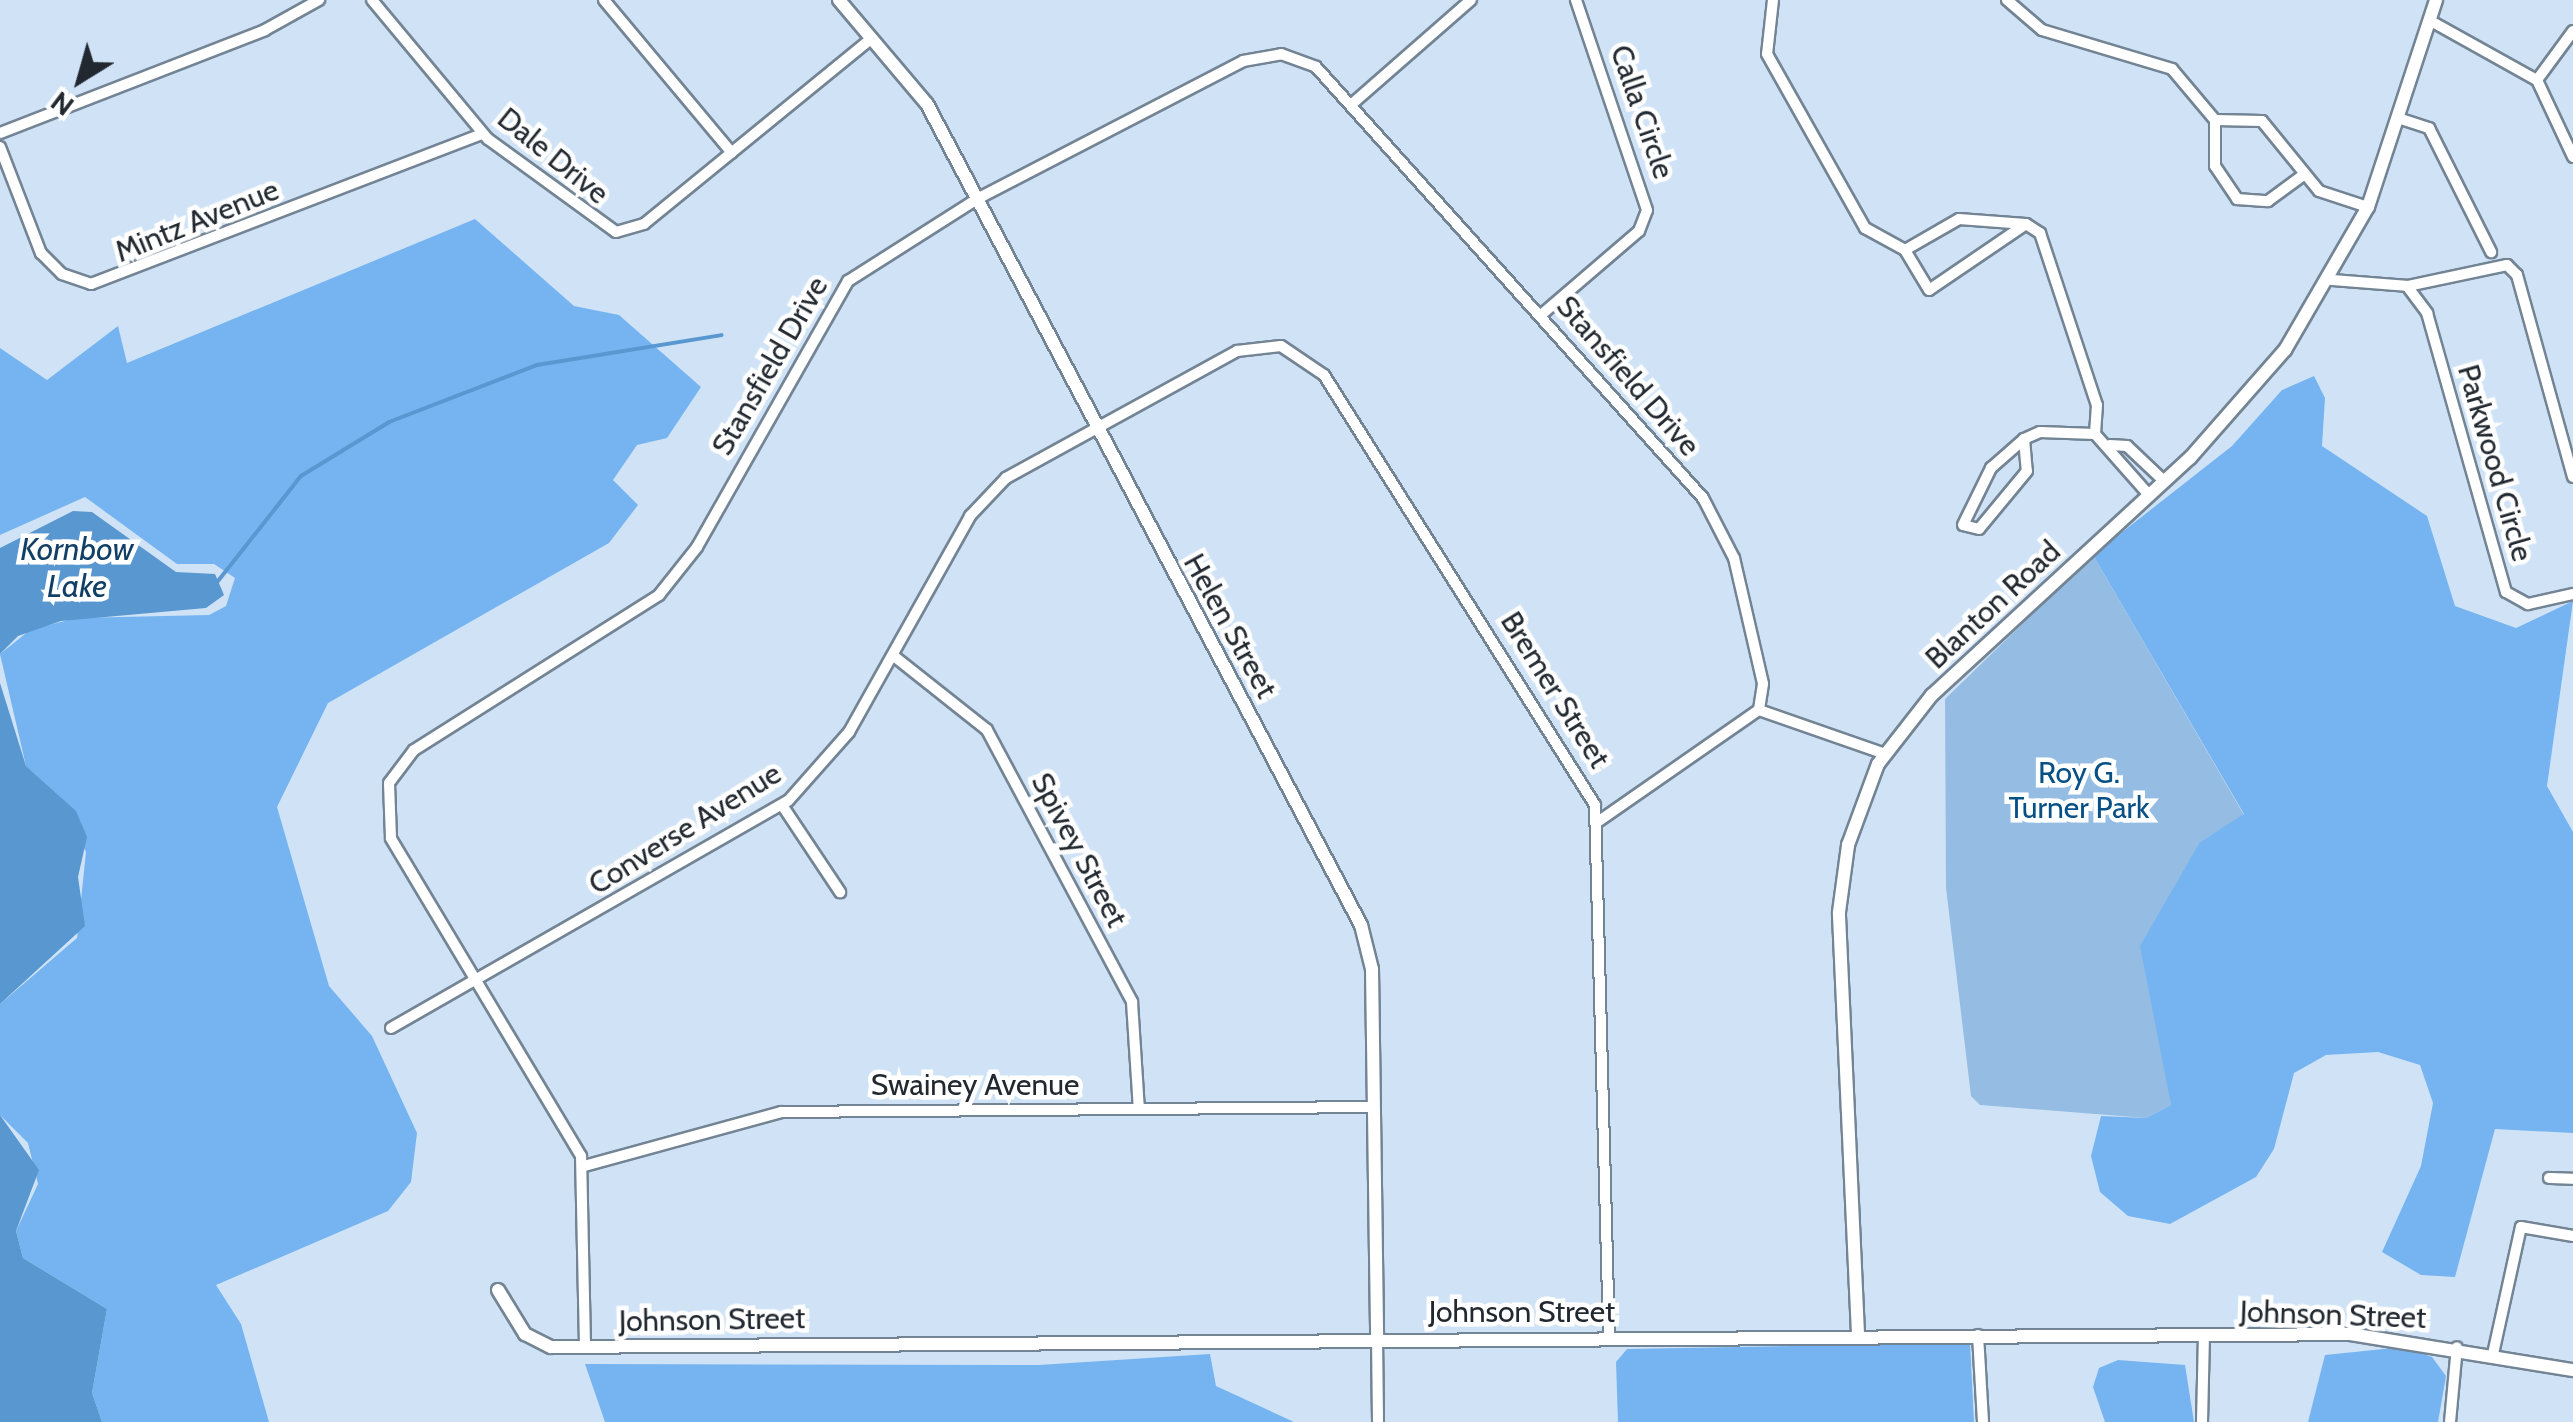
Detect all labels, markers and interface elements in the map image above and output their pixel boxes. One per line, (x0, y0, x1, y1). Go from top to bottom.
north arrow (30, 30, 130, 130)
street label: Calla Circle (1602, 40, 1682, 184)
text: N (44, 84, 80, 123)
street label: Dale Drive (490, 100, 616, 212)
street label: Mintz Avenue (110, 172, 284, 270)
street label: Stansfield Drive (704, 270, 836, 462)
street label: Stansfield Drive (1549, 289, 1707, 463)
street label: Parkwood Circle (2450, 361, 2540, 565)
water label: Kornbow Lake (20, 531, 134, 606)
street label: Blanton Road (1918, 534, 2068, 676)
street label: Helen Street (1176, 548, 1284, 704)
street label: Bremer Street (1493, 605, 1617, 775)
street label: Converse Avenue (582, 755, 788, 903)
park label: Roy G. Turner Park (2009, 755, 2149, 826)
street label: Spivey Street (1023, 767, 1135, 933)
street label: Swainey Avenue (871, 1067, 1079, 1103)
street label: Johnson Street (1429, 1294, 1615, 1330)
street label: Johnson Street (2239, 1294, 2427, 1336)
street label: Johnson Street (619, 1300, 805, 1340)

